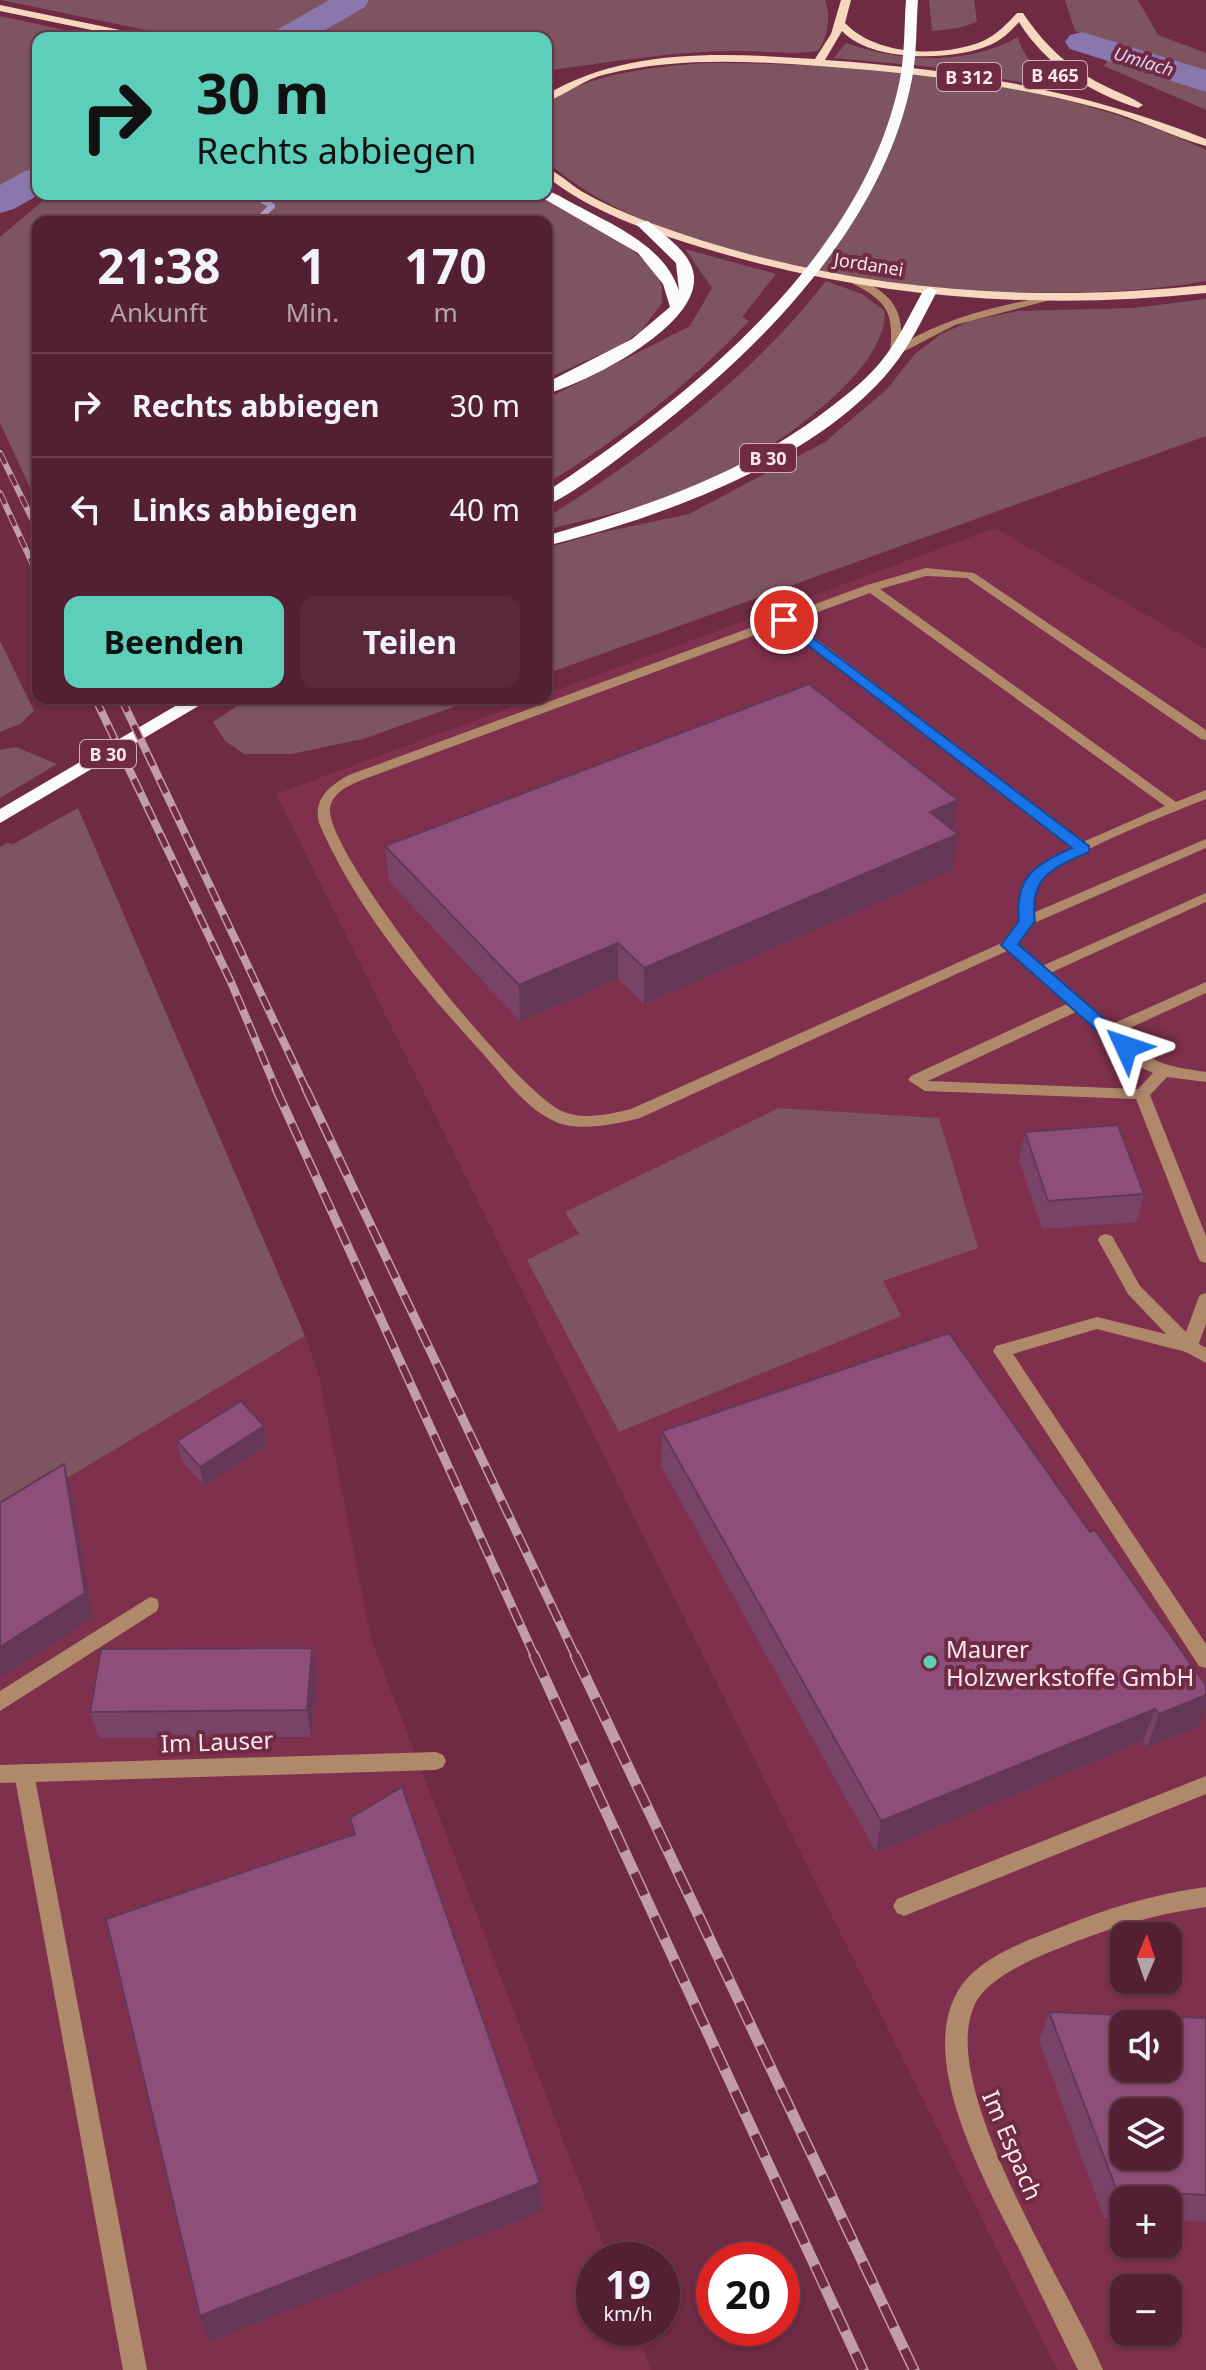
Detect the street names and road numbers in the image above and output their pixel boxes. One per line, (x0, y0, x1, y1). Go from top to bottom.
road number: B 465 (1023, 61, 1087, 89)
road number: B 312 (937, 63, 1001, 91)
street label: Jordanei (831, 246, 905, 281)
road number: B 30 (740, 444, 796, 472)
road number: B 30 (80, 740, 136, 768)
street label: Im Lauser (160, 1723, 274, 1759)
street label: Im Espach (975, 2085, 1051, 2205)

